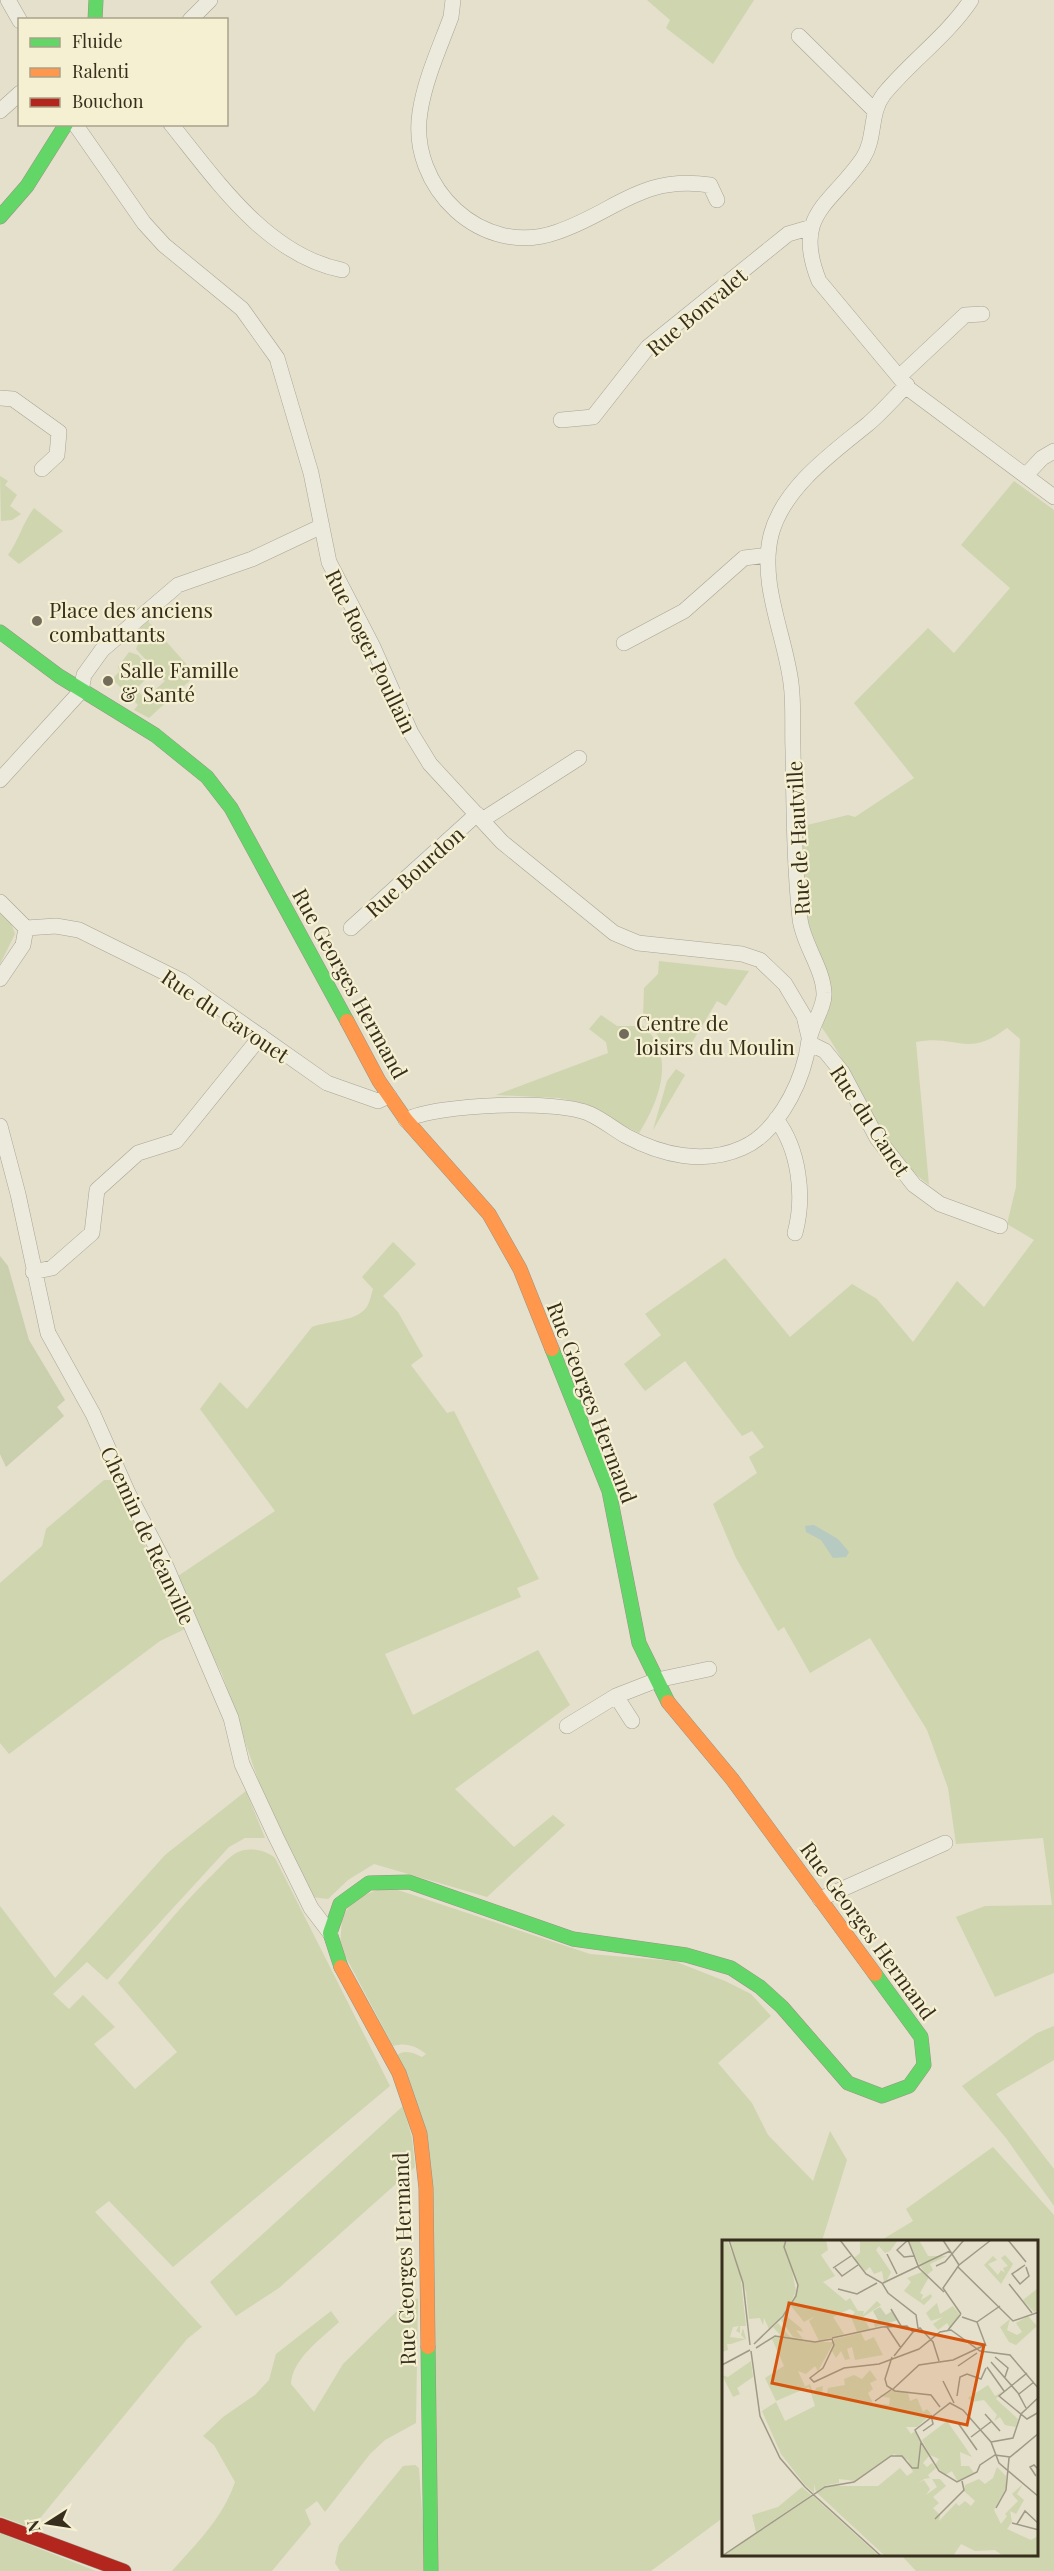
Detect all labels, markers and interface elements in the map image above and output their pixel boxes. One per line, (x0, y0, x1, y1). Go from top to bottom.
legend (18, 18, 228, 126)
text: Fluide (72, 29, 123, 53)
text: Ralenti (72, 59, 129, 83)
text: Bouchon (72, 89, 144, 113)
street label: Rue Bonvalet (640, 260, 753, 361)
street label: Rue Roger Poullain (320, 564, 424, 738)
place label: Place des anciens combattants (49, 595, 213, 647)
marker: Place des anciens combattants (30, 614, 44, 628)
place label: Salle Famille & Santé (120, 655, 239, 707)
marker: Salle Famille & Santé (101, 674, 115, 688)
street label: Rue de Hautville (779, 760, 815, 916)
street label: Rue Bourdon (359, 819, 470, 923)
street label: Rue Georges Hermand (287, 883, 415, 1083)
street label: Rue du Gavouet (157, 962, 296, 1068)
place label: Centre de loisirs du Moulin (636, 1008, 795, 1060)
marker: Centre de loisirs du Moulin (617, 1027, 631, 1041)
street label: Rue du Canet (825, 1059, 918, 1181)
street label: Rue Georges Hermand (542, 1297, 644, 1507)
street label: Chemin de Réanville (95, 1441, 203, 1629)
street label: Rue Georges Hermand (795, 1835, 943, 2025)
street label: Rue Georges Hermand (385, 2152, 421, 2366)
inset map (722, 2240, 1039, 2556)
north arrow (18, 2493, 78, 2553)
text: N (21, 2518, 44, 2534)

